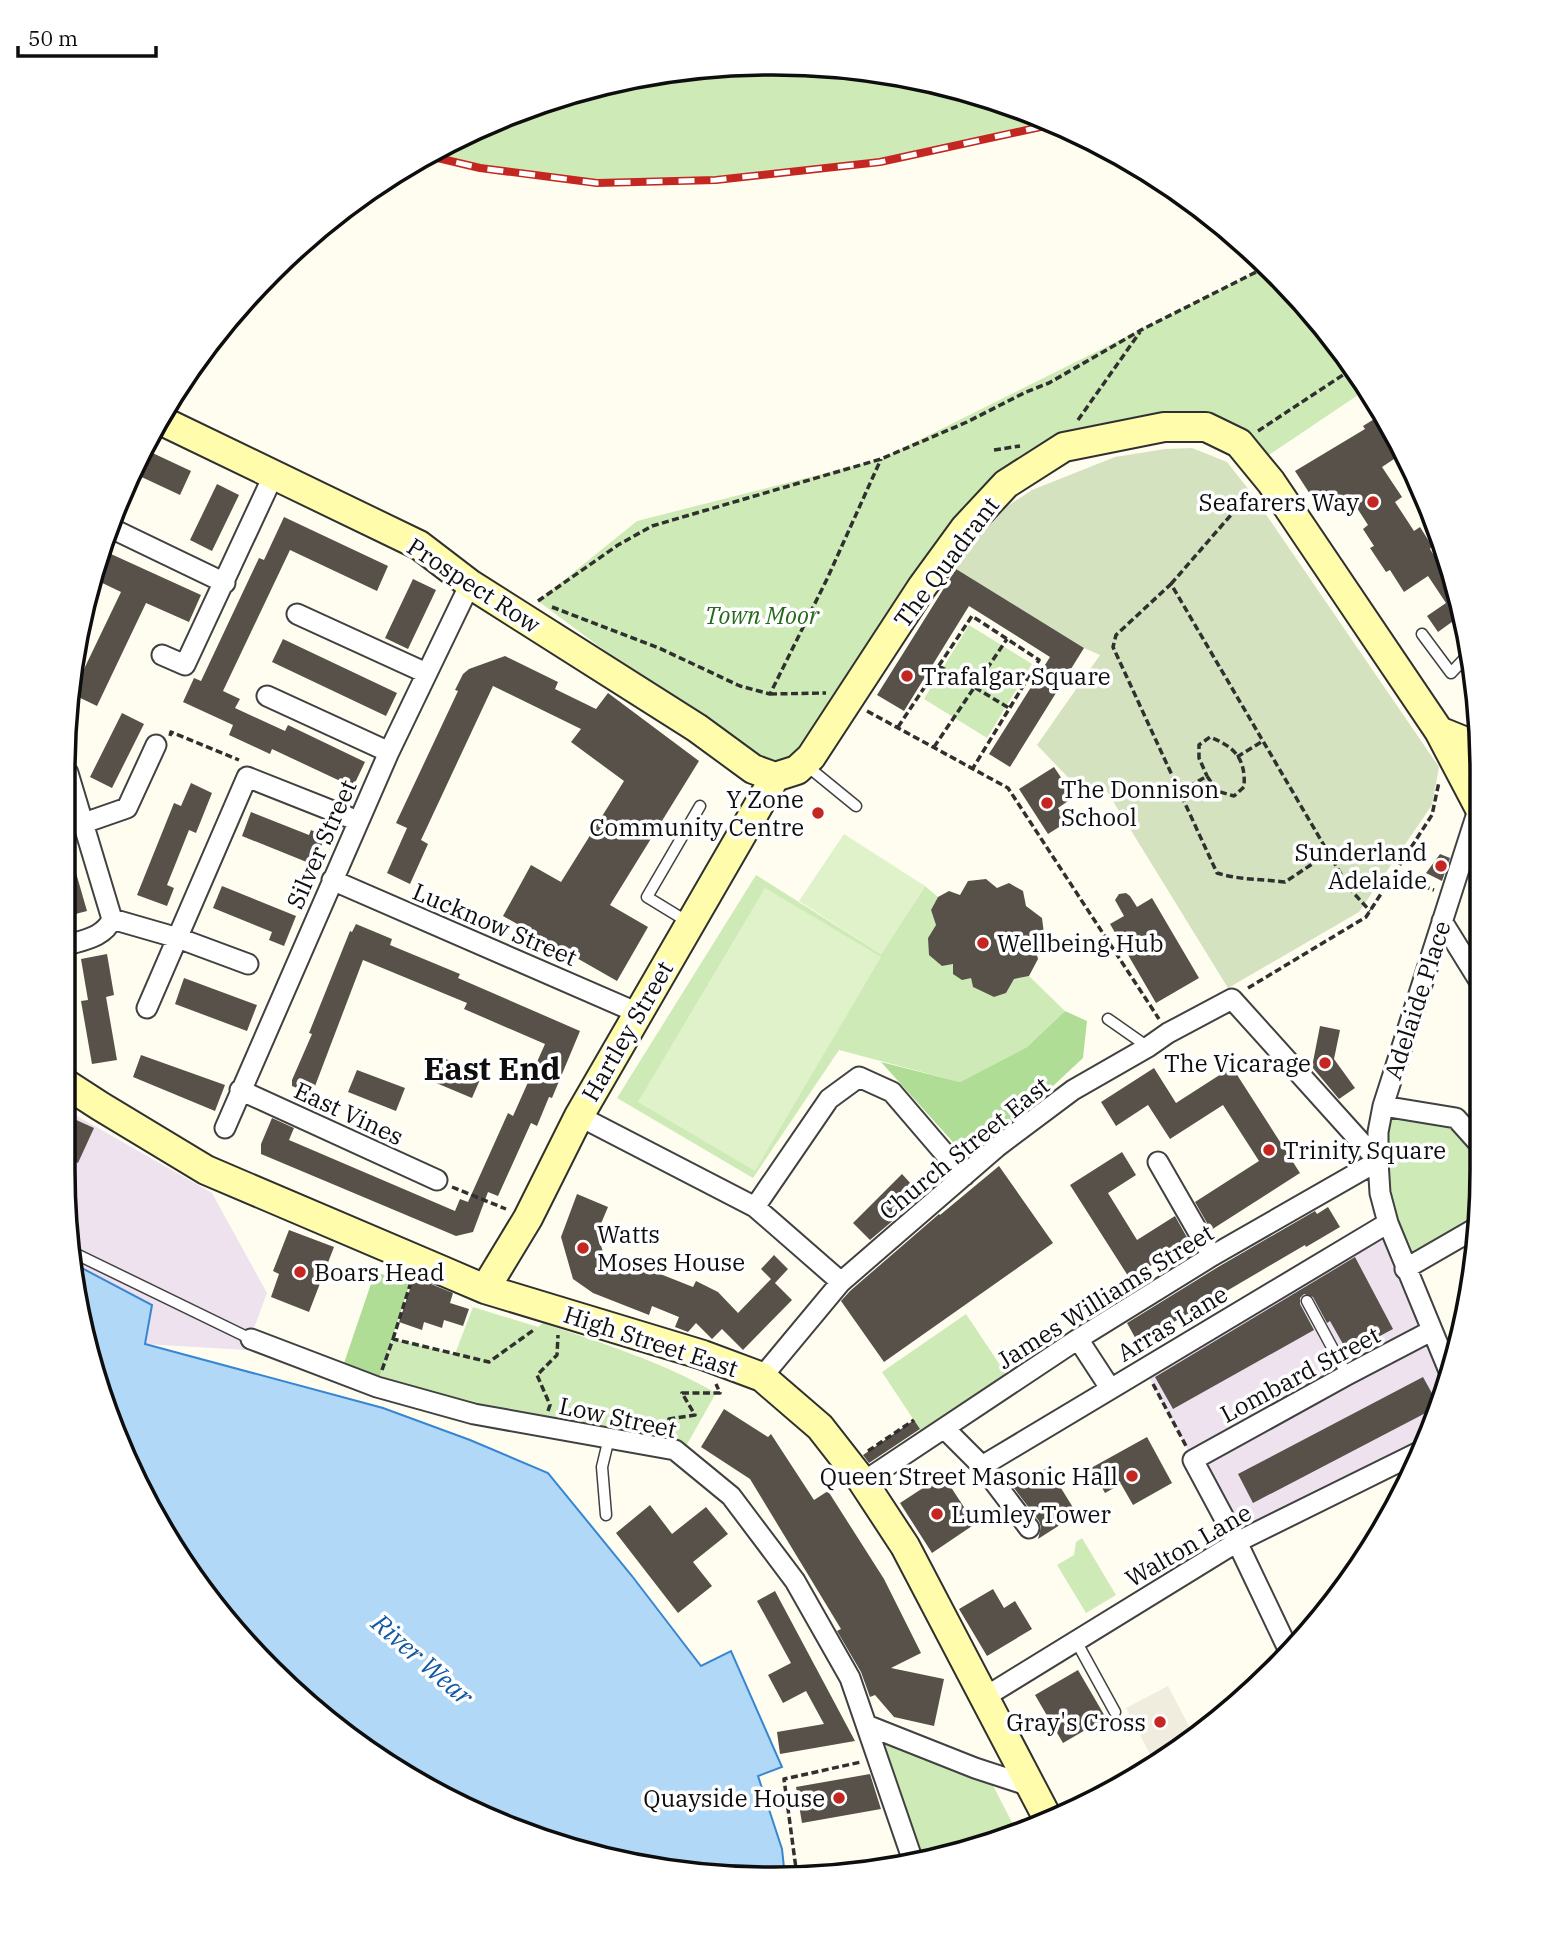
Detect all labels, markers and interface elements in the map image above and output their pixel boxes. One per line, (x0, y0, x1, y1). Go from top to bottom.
scale bar (18, 14, 156, 58)
text: 50 m (28, 24, 78, 52)
place label: Seafarers Way (1199, 486, 1359, 518)
street label: The Quadrant (886, 490, 1006, 634)
marker: Seafarers Way (1365, 494, 1381, 510)
street label: Prospect Row (401, 530, 547, 640)
park label: Town Moor (705, 599, 821, 631)
place label: Trafalgar Square (921, 660, 1111, 692)
marker: Trafalgar Square (899, 668, 915, 684)
place label: The Donnison School (1061, 773, 1219, 833)
street label: Silver Street (278, 774, 364, 914)
place label: Y Zone Community Centre (589, 783, 804, 843)
marker: The Donnison School (1039, 795, 1055, 811)
marker: Y Zone Community Centre (810, 805, 826, 821)
place label: Sunderland Adelaide (1294, 836, 1427, 896)
marker: Sunderland Adelaide (1433, 858, 1449, 874)
street label: Lucknow Street (408, 875, 582, 973)
street label: Adelaide Place (1376, 917, 1458, 1083)
place label: Wellbeing Hub (997, 927, 1164, 959)
marker: Wellbeing Hub (975, 935, 991, 951)
street label: Hartley Street (574, 955, 680, 1107)
district label: East End (423, 1047, 561, 1089)
place label: The Vicarage (1164, 1047, 1311, 1079)
marker: The Vicarage (1317, 1055, 1333, 1071)
street label: Church Street East (872, 1069, 1056, 1227)
street label: East Vines (289, 1074, 409, 1152)
place label: Trinity Square (1283, 1134, 1446, 1166)
marker: Trinity Square (1261, 1142, 1277, 1158)
street label: James Williams Street (990, 1216, 1220, 1376)
place label: Watts Moses House (597, 1218, 745, 1278)
marker: Watts Moses House (575, 1240, 591, 1256)
place label: Boars Head (314, 1256, 445, 1288)
marker: Boars Head (292, 1264, 308, 1280)
street label: Arras Lane (1111, 1277, 1233, 1369)
street label: High Street East (560, 1298, 742, 1384)
street label: Lombard Street (1215, 1318, 1385, 1430)
street label: Low Street (556, 1389, 680, 1445)
place label: Queen Street Masonic Hall (820, 1460, 1118, 1492)
marker: Queen Street Masonic Hall (1124, 1468, 1140, 1484)
street label: Walton Lane (1119, 1496, 1257, 1594)
place label: Lumley Tower (951, 1498, 1111, 1530)
marker: Lumley Tower (929, 1506, 945, 1522)
water label: River Wear (365, 1605, 481, 1713)
place label: Gray's Cross (1006, 1706, 1146, 1738)
marker: Gray's Cross (1152, 1714, 1168, 1730)
place label: Quayside House (643, 1782, 825, 1814)
marker: Quayside House (831, 1790, 847, 1806)

